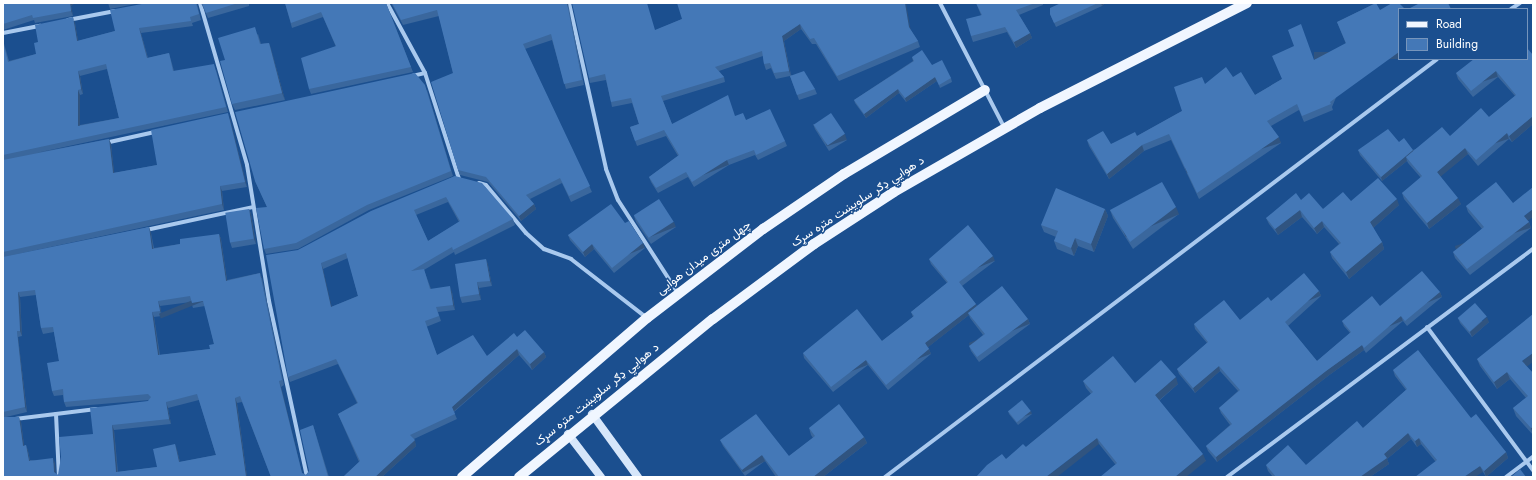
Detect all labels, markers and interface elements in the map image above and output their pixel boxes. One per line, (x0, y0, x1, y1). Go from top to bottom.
legend (1398, 8, 1528, 60)
text: Road (1436, 15, 1462, 33)
text: Building (1436, 35, 1478, 53)
street label: د هوايي ډګر سلویښت متره سړک (789, 153, 927, 251)
street label: چهل متری میدان هوایی (654, 218, 754, 298)
street label: د هوايي ډګر سلویښت متره سړک (532, 340, 662, 450)

